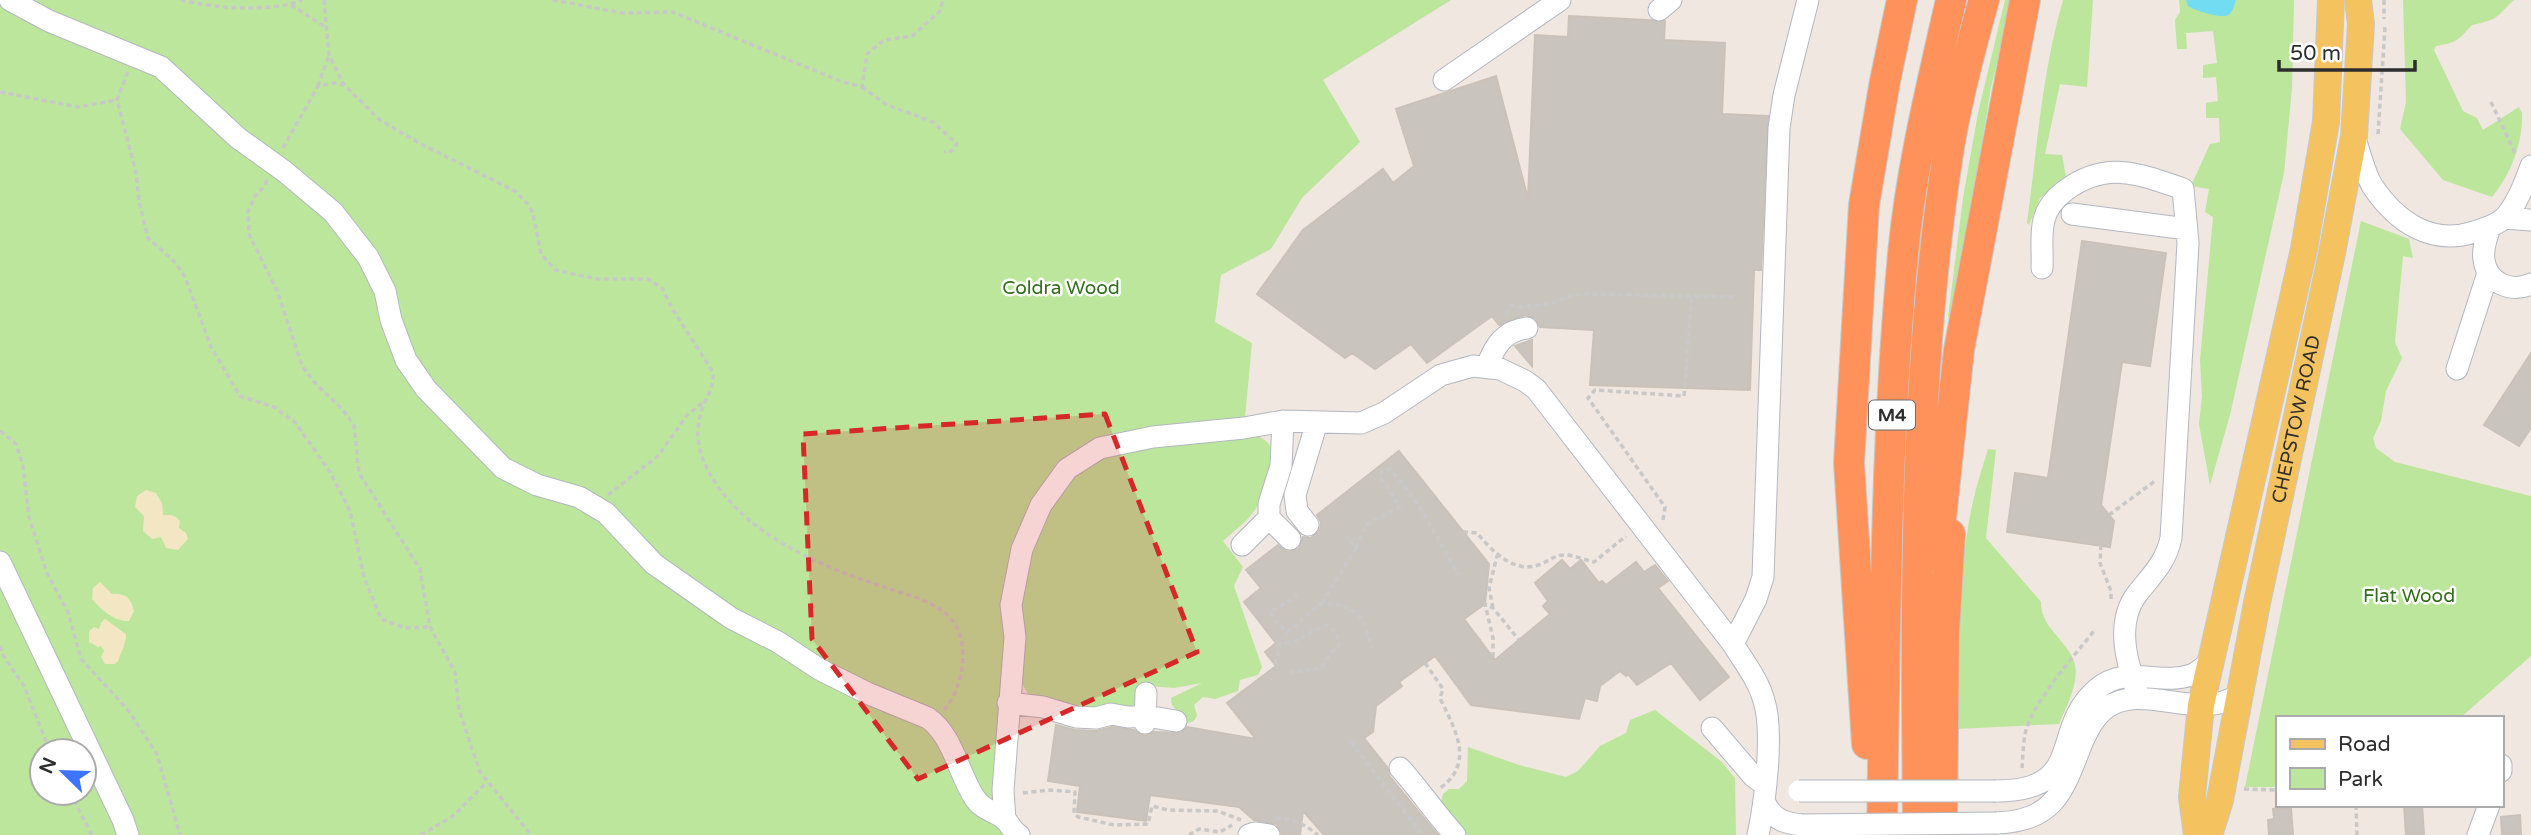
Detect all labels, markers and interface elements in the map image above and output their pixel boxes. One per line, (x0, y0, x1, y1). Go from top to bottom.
scale bar (2279, 28, 2416, 72)
text: 50 m (2290, 41, 2341, 66)
park label: Coldra Wood (1002, 277, 1120, 299)
street label: CHEPSTOW ROAD (2268, 333, 2325, 505)
road number: M4 (1869, 400, 1915, 430)
park label: Flat Wood (2363, 585, 2455, 607)
legend (2276, 716, 2503, 807)
text: Road (2338, 732, 2391, 757)
north arrow (28, 737, 98, 807)
text: N (35, 754, 61, 777)
text: Park (2338, 767, 2383, 792)

